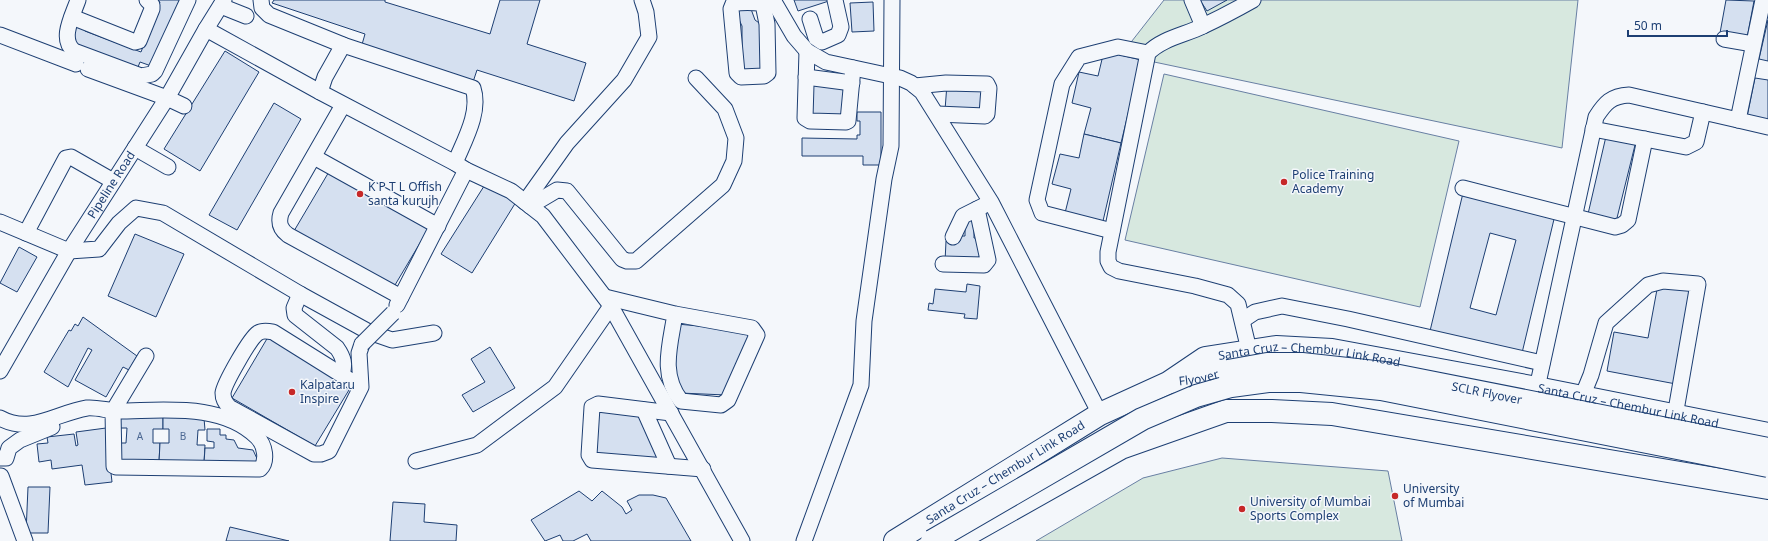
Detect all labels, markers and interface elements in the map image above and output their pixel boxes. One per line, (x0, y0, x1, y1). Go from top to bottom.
scale bar (1628, 12, 1727, 38)
text: 50 m (1634, 17, 1662, 34)
street label: Pipeline Road (83, 148, 139, 222)
place label: Police Training Academy (1292, 166, 1374, 197)
marker: Police Training Academy (1279, 177, 1289, 187)
place label: K P T L Offish santa kurujh (368, 178, 442, 209)
marker: K P T L Offish santa kurujh (355, 189, 365, 199)
street label: Santa Cruz – Chembur Link Road (1217, 338, 1402, 371)
street label: Flyover (1178, 365, 1221, 390)
place label: Kalpataru Inspire (300, 376, 355, 407)
street label: SCLR Flyover (1450, 378, 1524, 408)
street label: Santa Cruz – Chembur Link Road (1536, 379, 1720, 432)
marker: Kalpataru Inspire (287, 387, 297, 397)
street label: Santa Cruz – Chembur Link Road (923, 416, 1088, 528)
house number: A (137, 429, 144, 443)
house number: B (180, 429, 186, 443)
place label: University of Mumbai (1403, 480, 1464, 511)
marker: University of Mumbai (1390, 491, 1400, 501)
place label: University of Mumbai Sports Complex (1250, 493, 1371, 524)
marker: University of Mumbai Sports Complex (1237, 504, 1247, 514)

